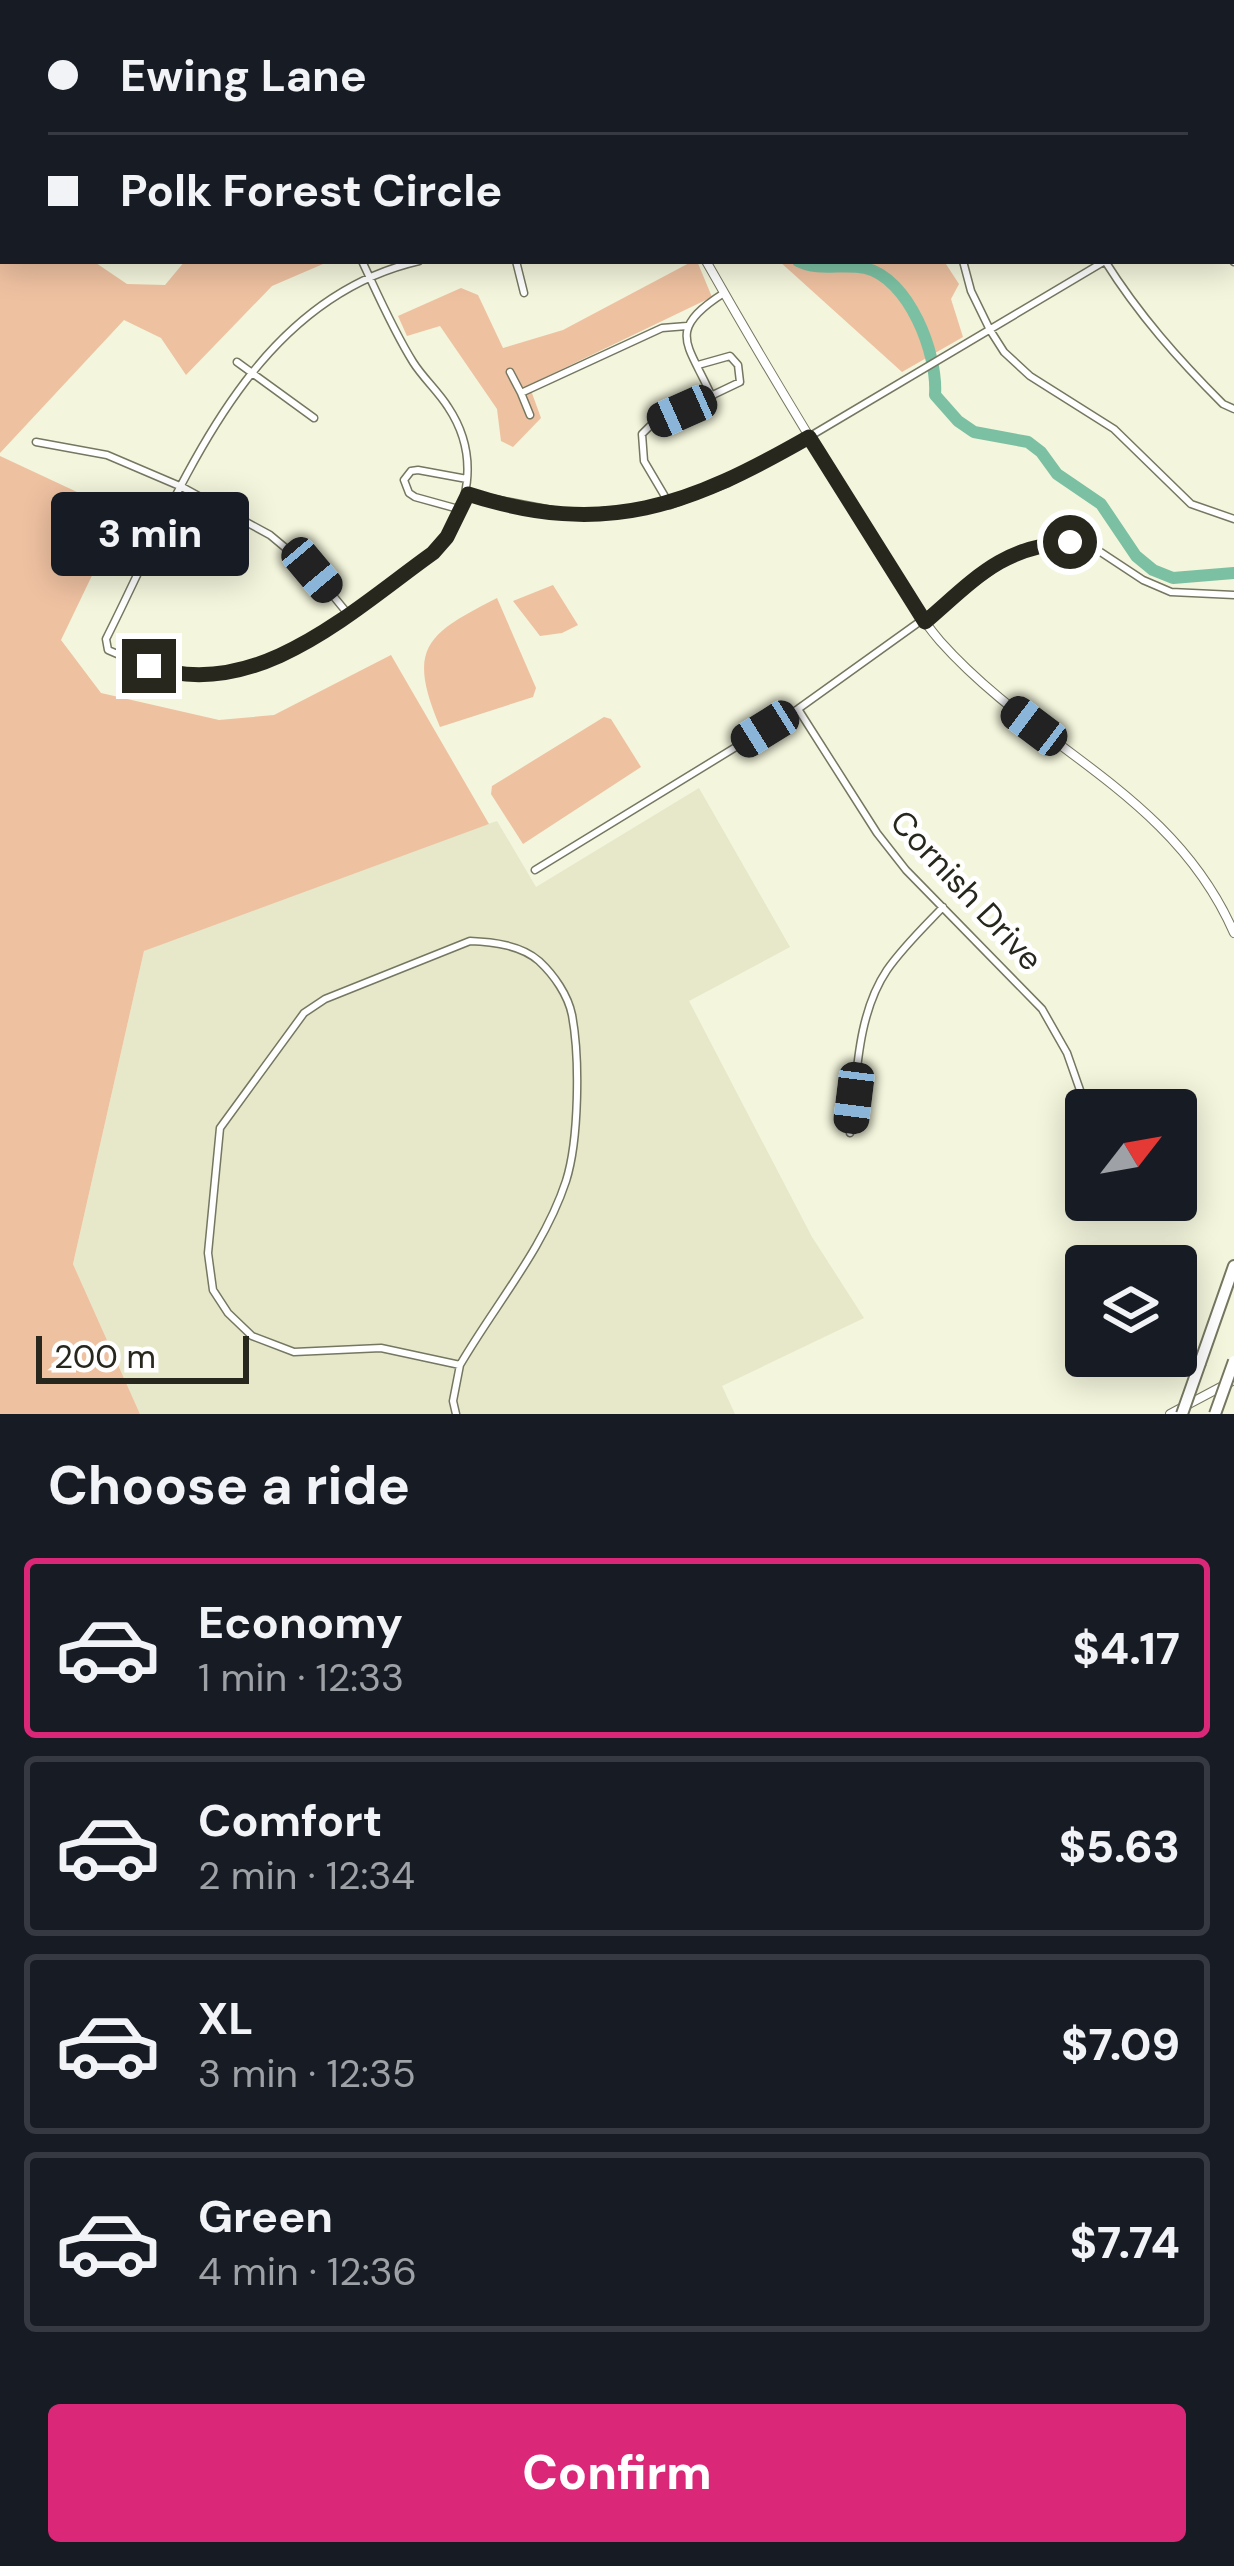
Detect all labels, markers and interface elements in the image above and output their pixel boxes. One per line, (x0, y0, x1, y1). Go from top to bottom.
text: Ewing Lane (120, 46, 367, 105)
text: Polk Forest Circle (120, 161, 502, 220)
car (642, 380, 722, 442)
callout: 3 min (50, 492, 248, 576)
text: 3 min (98, 508, 202, 559)
route start (1043, 515, 1097, 569)
car (275, 531, 349, 609)
route end (122, 639, 176, 693)
car (994, 690, 1074, 762)
car (725, 695, 805, 763)
street label: Cornish Drive (881, 801, 1052, 980)
car (832, 1060, 876, 1136)
north arrow (1065, 1089, 1197, 1221)
map controls (1065, 1089, 1197, 1377)
button: layers (1065, 1245, 1197, 1377)
scale bar (36, 1330, 249, 1383)
text: 200 m (54, 1335, 156, 1378)
text: Choose a ride (48, 1450, 410, 1521)
text: Economy (198, 1593, 403, 1652)
icon: car (54, 1594, 162, 1702)
text: $4.17 (1072, 1619, 1180, 1678)
text: 1 min · 12:33 (198, 1652, 404, 1703)
text: Comfort (198, 1791, 382, 1850)
icon: car (54, 1792, 162, 1900)
text: $5.63 (1059, 1817, 1180, 1876)
text: 2 min · 12:34 (198, 1850, 415, 1901)
text: XL (198, 1989, 253, 2048)
icon: car (54, 1990, 162, 2098)
text: $7.09 (1061, 2015, 1180, 2074)
text: 3 min · 12:35 (198, 2048, 416, 2099)
text: Green (198, 2187, 333, 2246)
icon: car (54, 2188, 162, 2296)
text: $7.74 (1070, 2213, 1180, 2272)
text: 4 min · 12:36 (198, 2246, 417, 2297)
button: Confirm (48, 2404, 1186, 2542)

